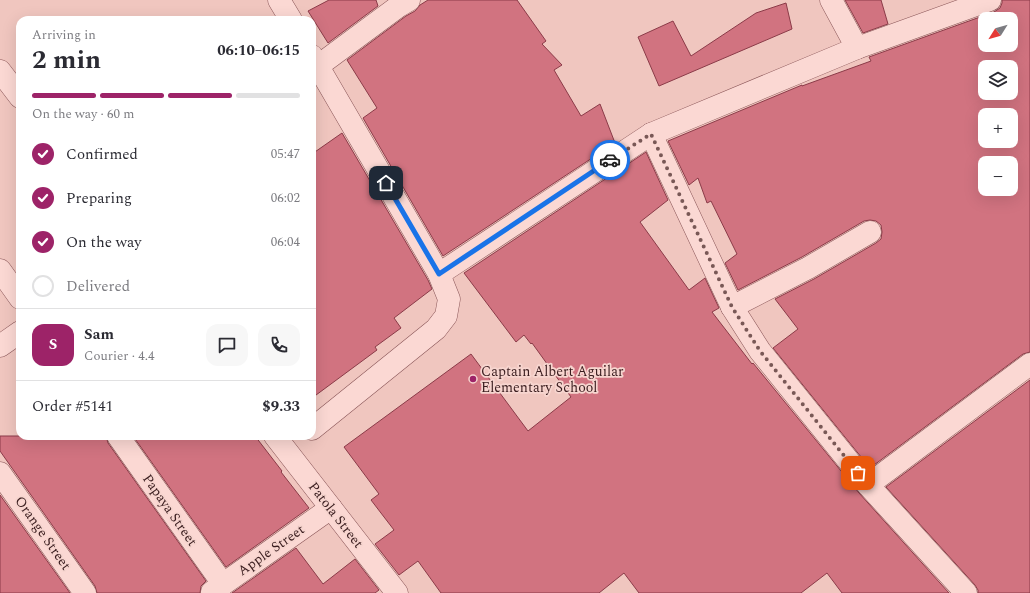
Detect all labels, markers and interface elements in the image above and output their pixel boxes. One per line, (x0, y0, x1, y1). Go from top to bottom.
north arrow (978, 12, 1018, 52)
map controls (978, 12, 1018, 196)
text: Arriving in (32, 25, 96, 45)
text: 06:10–06:15 (217, 39, 300, 62)
text: 2 min (32, 40, 101, 80)
button: layers (978, 60, 1018, 100)
text: On the way · 60 m (32, 104, 135, 124)
button: + (978, 108, 1018, 148)
courier (590, 140, 630, 180)
icon: check (32, 143, 54, 165)
text: Confirmed (66, 143, 138, 166)
text: 05:47 (271, 144, 300, 164)
icon: car (599, 149, 621, 171)
button: − (978, 156, 1018, 196)
pin (369, 166, 403, 200)
icon: home (375, 172, 397, 194)
icon: check (32, 187, 54, 209)
text: Preparing (66, 187, 132, 210)
text: 06:02 (271, 188, 300, 208)
icon: check (32, 231, 54, 253)
text: On the way (66, 231, 141, 254)
text: 06:04 (271, 232, 300, 252)
text: Delivered (66, 275, 130, 298)
text: Sam (84, 323, 114, 346)
button: chat (206, 324, 248, 366)
button: phone (258, 324, 300, 366)
text: S (49, 333, 57, 356)
text: Courier · 4.4 (84, 346, 154, 366)
place label: Captain Albert Aguilar Elementary School (481, 361, 624, 398)
marker: Captain Albert Aguilar Elementary School (468, 374, 478, 384)
text: Order #5141 (32, 395, 113, 418)
text: $9.33 (262, 395, 300, 418)
pin (841, 456, 875, 490)
icon: bag (847, 462, 869, 484)
street label: Papaya Street (137, 470, 203, 550)
street label: Patola Street (303, 477, 369, 553)
street label: Orange Street (10, 492, 76, 574)
street label: Apple Street (233, 519, 309, 581)

